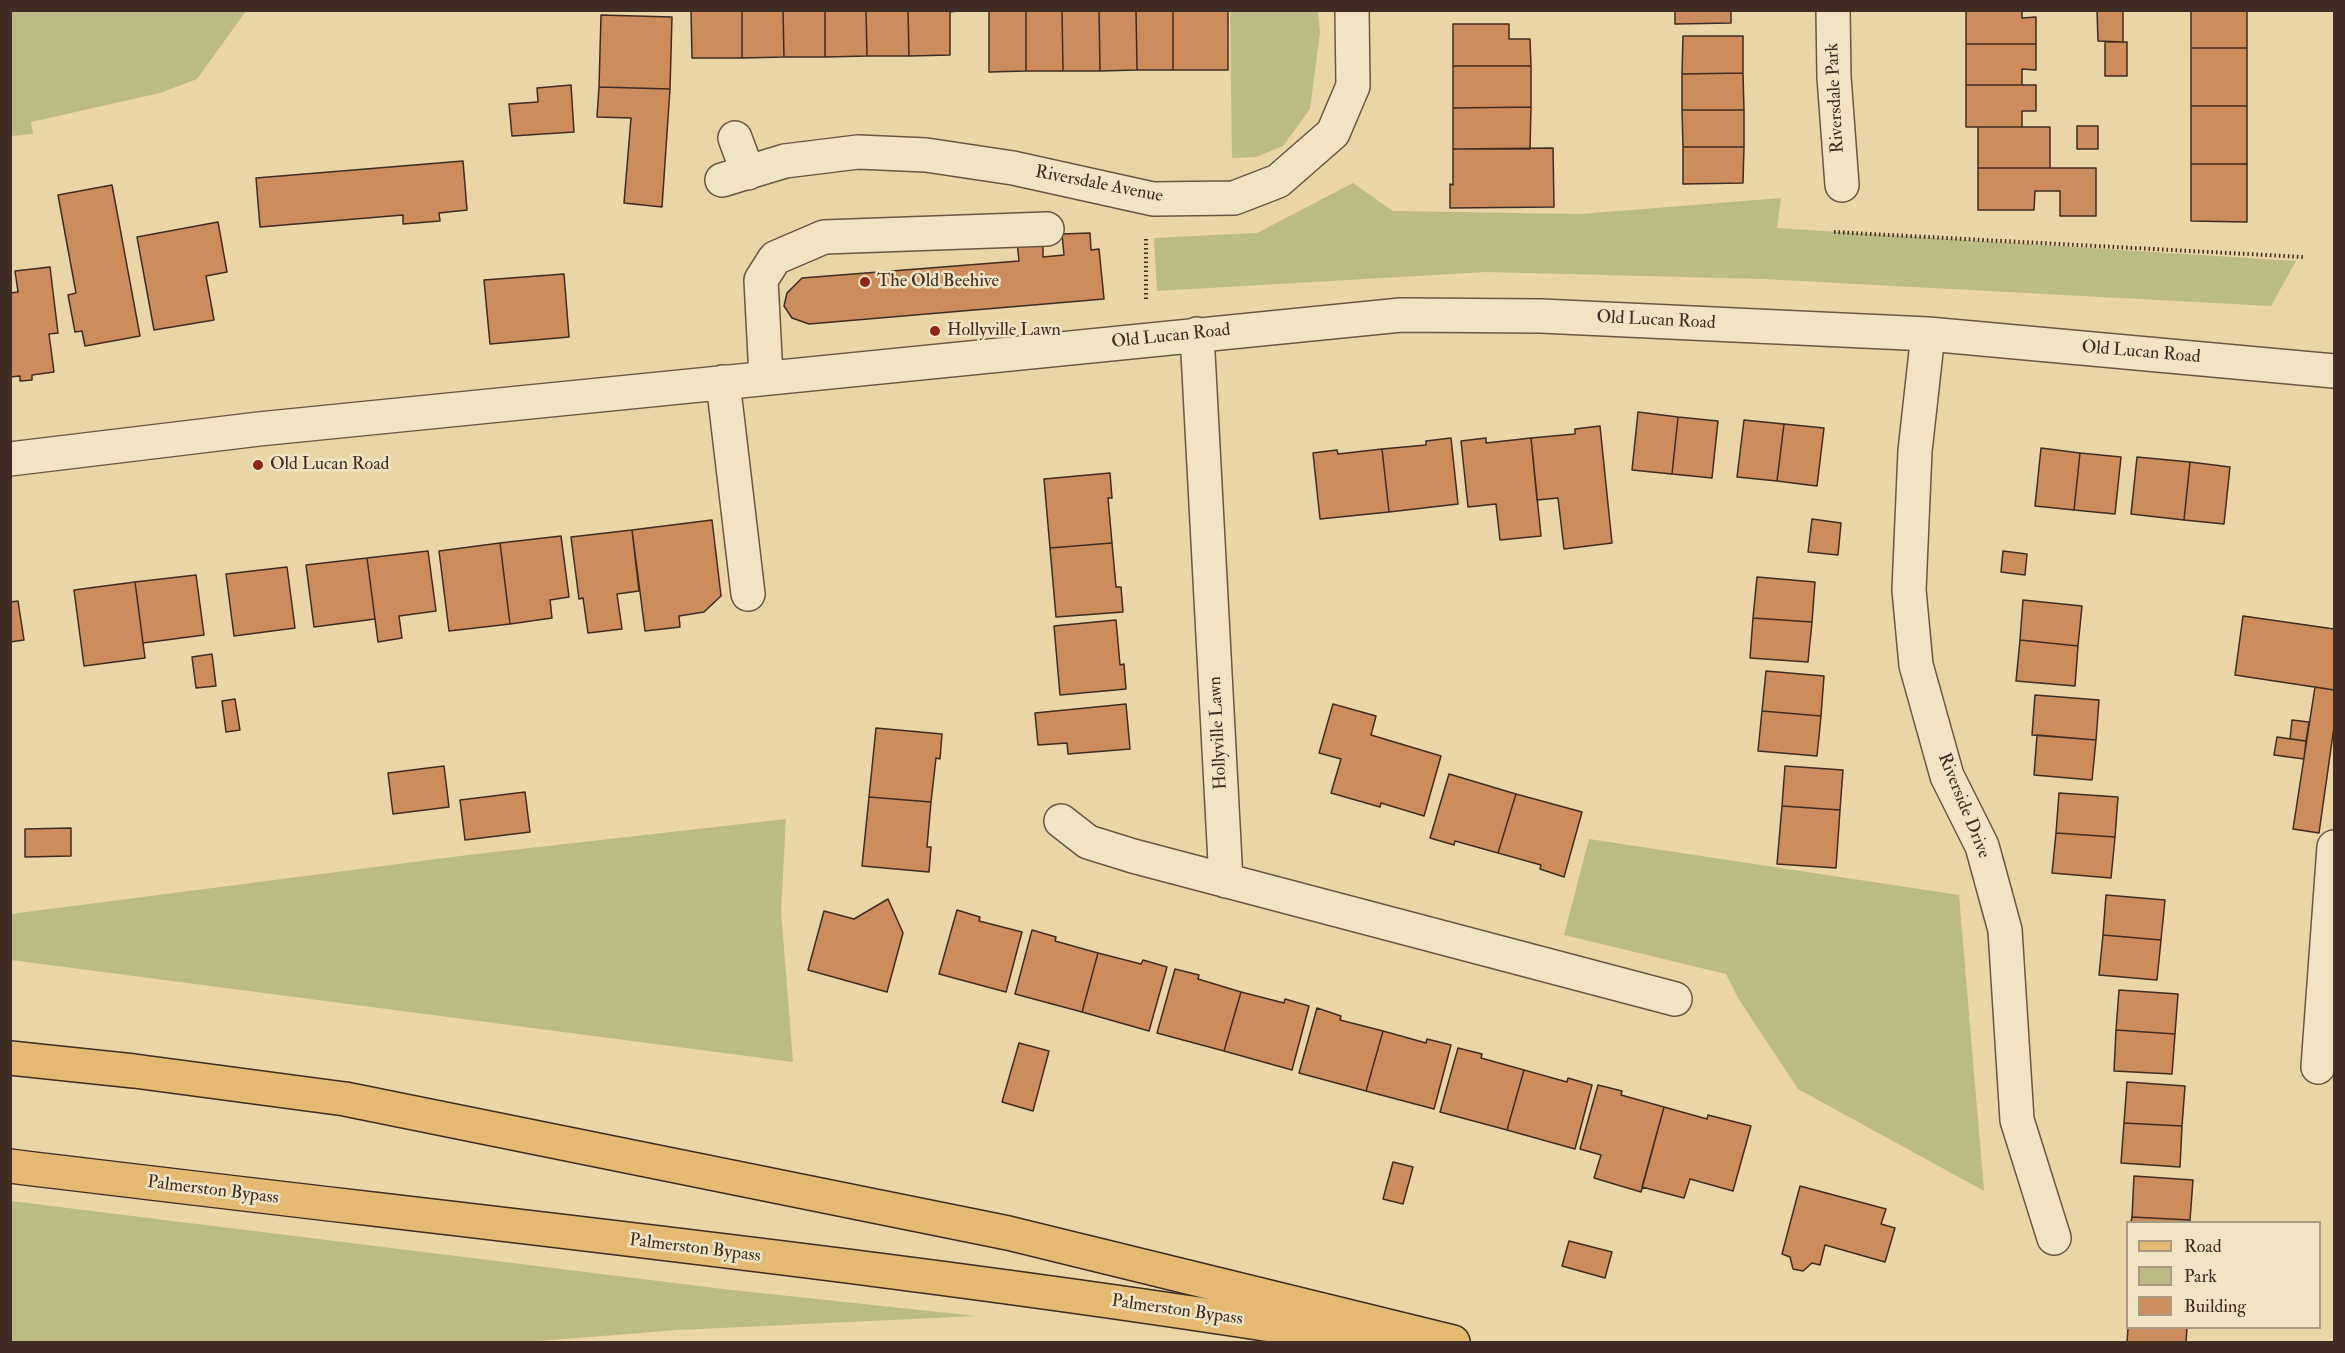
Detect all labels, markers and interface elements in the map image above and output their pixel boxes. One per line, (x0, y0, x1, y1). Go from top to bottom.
street label: Riversdale Park (1822, 42, 1850, 154)
street label: Riversdale Avenue (1033, 162, 1165, 208)
place label: The Old Beehive (877, 271, 999, 293)
marker: The Old Beehive (858, 275, 872, 289)
street label: Old Lucan Road (1596, 307, 1716, 335)
place label: Hollyville Lawn (947, 320, 1061, 342)
street label: Old Lucan Road (1110, 320, 1232, 354)
marker: Hollyville Lawn (928, 324, 942, 338)
street label: Old Lucan Road (2081, 337, 2201, 369)
place label: Old Lucan Road (270, 454, 389, 476)
marker: Old Lucan Road (251, 458, 265, 472)
street label: Hollyville Lawn (1205, 676, 1233, 790)
street label: Riverside Drive (1932, 750, 1994, 862)
street label: Palmerston Bypass (146, 1172, 280, 1210)
legend (2126, 1221, 2321, 1329)
street label: Palmerston Bypass (628, 1230, 762, 1268)
text: Road (2184, 1235, 2222, 1258)
text: Park (2184, 1265, 2217, 1288)
street label: Palmerston Bypass (1110, 1291, 1244, 1331)
text: Building (2184, 1295, 2246, 1318)

